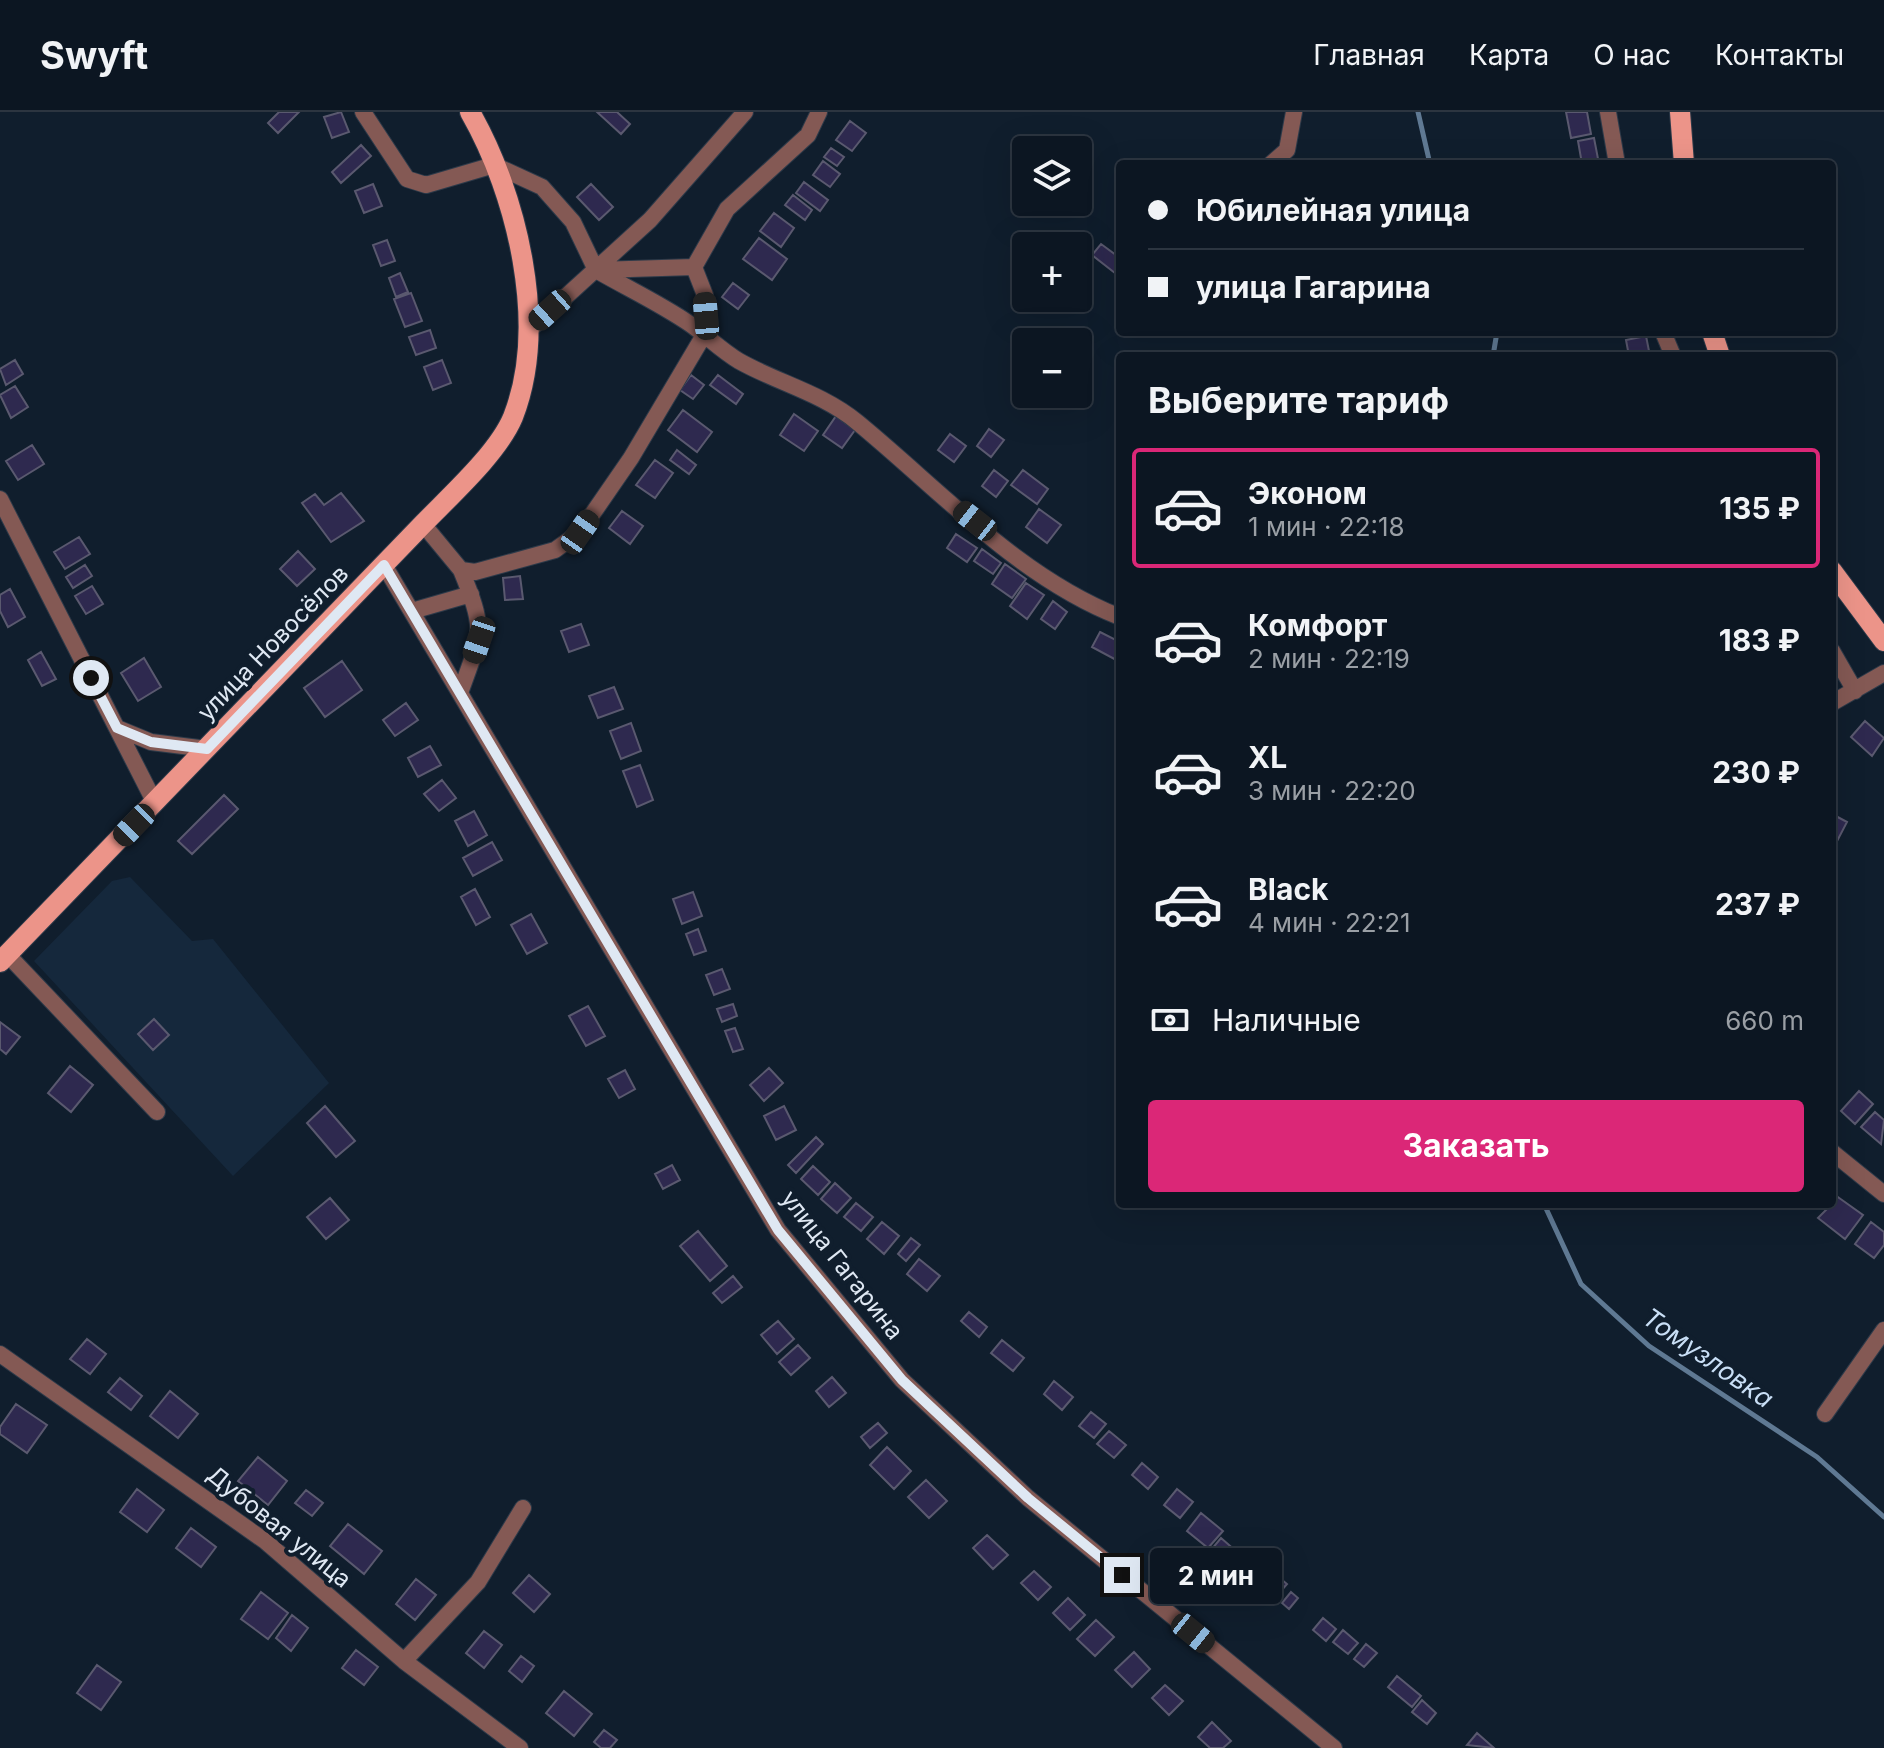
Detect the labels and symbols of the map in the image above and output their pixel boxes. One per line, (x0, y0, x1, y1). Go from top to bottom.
car (524, 285, 576, 335)
car (692, 291, 720, 341)
car (949, 497, 1001, 545)
car (556, 505, 604, 559)
street label: улица Новосёлов (191, 559, 354, 726)
car (460, 613, 498, 667)
route start (73, 660, 109, 696)
car (109, 799, 159, 851)
street label: улица Гагарина (775, 1184, 910, 1345)
water label: Томузловка (1637, 1301, 1780, 1414)
street label: Дубовая улица (201, 1460, 357, 1594)
callout: 2 мин (1150, 1547, 1282, 1603)
route end (1104, 1557, 1140, 1593)
car (1167, 1609, 1219, 1657)

